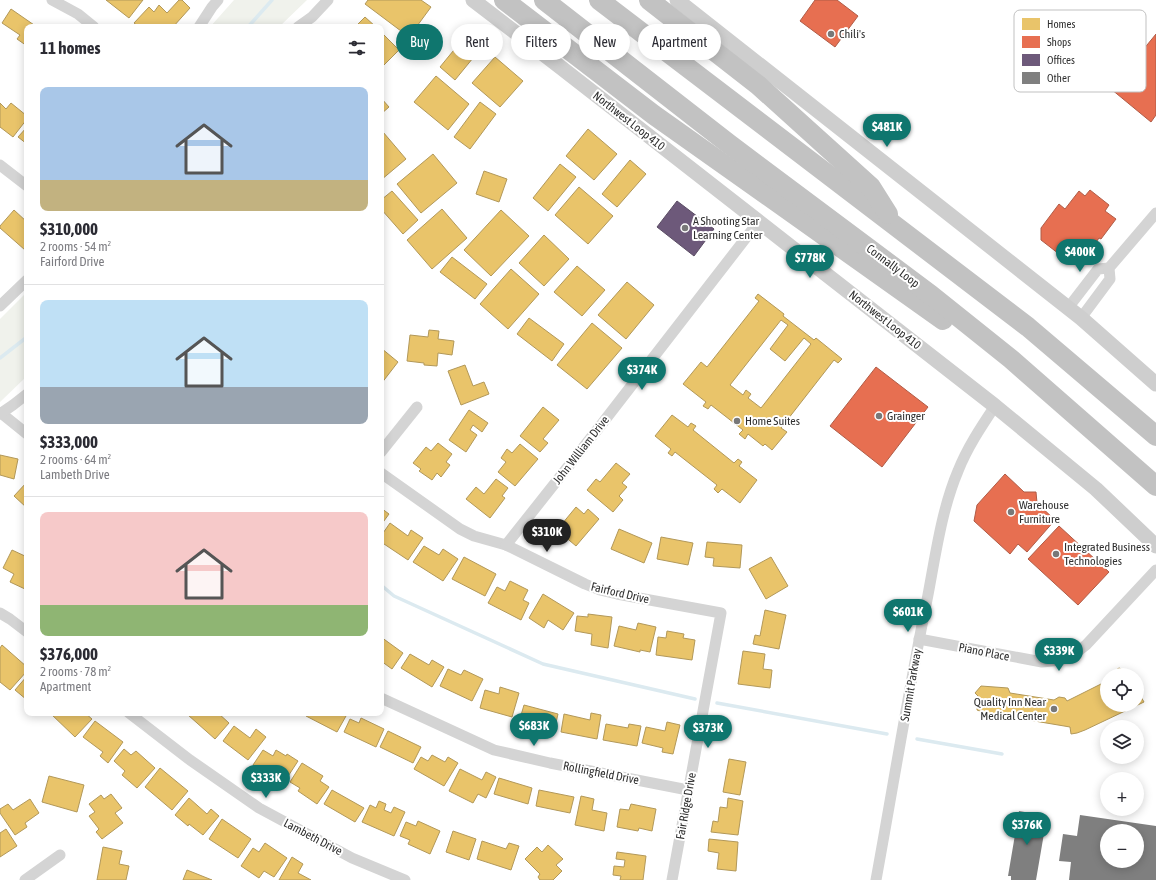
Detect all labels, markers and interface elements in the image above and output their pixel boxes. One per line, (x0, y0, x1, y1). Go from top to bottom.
legend (1014, 10, 1146, 92)
text: Homes (1047, 18, 1075, 30)
chip: Buy (396, 24, 443, 60)
chip: Rent (451, 24, 503, 60)
chip: Filters (511, 24, 571, 60)
chip: New (579, 24, 630, 60)
chip: Apartment (638, 24, 721, 60)
place label: Chili's (839, 27, 865, 41)
marker: Chili's (826, 29, 836, 39)
text: Shops (1047, 36, 1071, 48)
icon: filters (346, 37, 368, 59)
text: 11 homes (40, 38, 101, 58)
text: Offices (1047, 54, 1075, 66)
text: Other (1047, 72, 1071, 84)
street label: Northwest Loop 410 (590, 89, 668, 154)
icon: home (168, 113, 240, 185)
pin: $481K (859, 114, 915, 148)
text: $481K (872, 119, 902, 134)
place label: A Shooting Star Learning Center (693, 214, 763, 242)
text: $310,000 (40, 219, 98, 239)
marker: A Shooting Star Learning Center (680, 223, 690, 233)
text: 2 rooms · 54 m² (40, 239, 111, 254)
pin: $400K (1052, 239, 1108, 273)
street label: Connally Loop (864, 242, 922, 291)
text: $400K (1065, 244, 1095, 259)
pin: $778K (782, 245, 838, 279)
text: $778K (795, 250, 825, 265)
text: Fairford Drive (40, 254, 104, 269)
street label: Northwest Loop 410 (846, 288, 924, 353)
icon: home (168, 326, 240, 398)
pin: $374K (614, 357, 670, 391)
text: $374K (627, 362, 657, 377)
place label: Grainger (887, 409, 925, 423)
marker: Grainger (874, 411, 884, 421)
street label: John William Drive (550, 413, 612, 487)
place label: Home Suites (745, 414, 800, 428)
marker: Home Suites (732, 416, 742, 426)
text: $333,000 (40, 432, 98, 452)
text: 2 rooms · 64 m² (40, 452, 111, 467)
text: Lambeth Drive (40, 467, 110, 482)
place label: Warehouse Furniture (1019, 498, 1069, 526)
marker: Warehouse Furniture (1006, 507, 1016, 517)
pin: $310K (519, 519, 575, 553)
text: $310K (532, 524, 562, 539)
icon: home (168, 538, 240, 610)
place label: Integrated Business Technologies (1064, 540, 1150, 568)
marker: Integrated Business Technologies (1051, 549, 1061, 559)
street label: Fairford Drive (589, 579, 651, 607)
pin: $601K (880, 599, 936, 633)
text: $601K (893, 604, 923, 619)
pin: $339K (1031, 638, 1087, 672)
street label: Piano Place (957, 640, 1011, 664)
text: $339K (1044, 643, 1074, 658)
text: $376,000 (40, 644, 98, 664)
street label: Summit Parkway (898, 648, 924, 722)
text: 2 rooms · 78 m² (40, 664, 111, 679)
map controls (1100, 668, 1144, 868)
button: locate (1100, 668, 1144, 712)
text: Apartment (40, 679, 91, 694)
place label: Quality Inn Near Medical Center (974, 695, 1046, 723)
marker: Quality Inn Near Medical Center (1049, 704, 1059, 714)
pin: $683K (506, 713, 562, 747)
pin: $373K (680, 715, 736, 749)
text: $683K (519, 718, 549, 733)
text: $373K (693, 720, 723, 735)
button: layers (1100, 720, 1144, 764)
street label: Rollingfield Drive (562, 759, 640, 787)
pin: $333K (238, 765, 294, 799)
text: $333K (251, 770, 281, 785)
street label: Fair Ridge Drive (673, 771, 699, 841)
button: + (1100, 772, 1144, 816)
pin: $376K (999, 812, 1055, 846)
street label: Lambeth Drive (281, 816, 345, 858)
text: $376K (1012, 817, 1042, 832)
button: − (1100, 824, 1144, 868)

